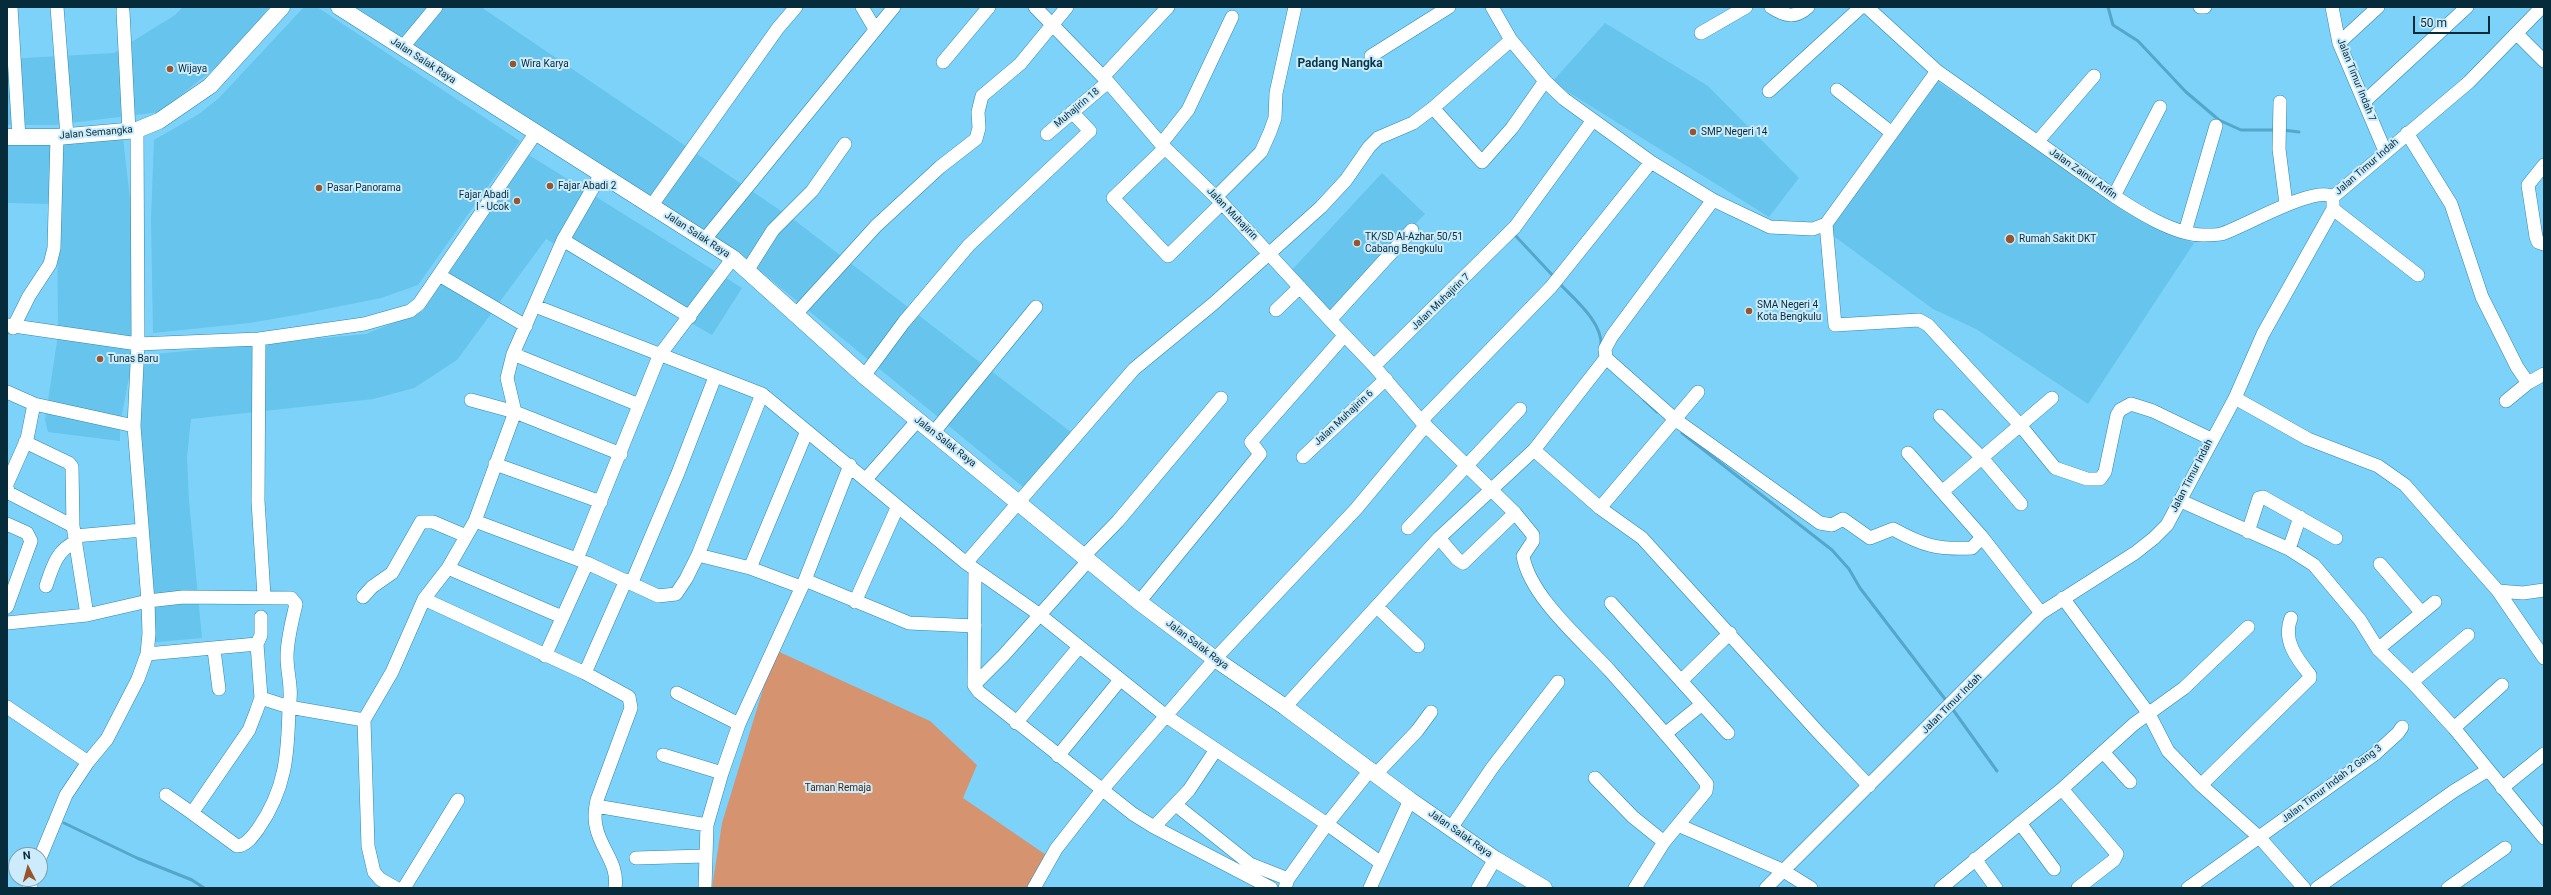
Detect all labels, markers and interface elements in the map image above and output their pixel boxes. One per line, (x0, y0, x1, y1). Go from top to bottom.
scale bar (2415, 8, 2492, 34)
text: 50 m (2420, 16, 2447, 30)
street label: Jalan Salak Raya (388, 35, 458, 87)
street label: Jalan Timur Indah 7 (2334, 37, 2378, 123)
district label: Padang Nangka (1297, 57, 1383, 71)
place label: Wira Karya (521, 58, 569, 70)
marker: Wira Karya (508, 59, 518, 69)
place label: Wijaya (178, 63, 207, 75)
marker: Wijaya (165, 64, 175, 74)
street label: Muhajirin 18 (1052, 86, 1102, 130)
street label: Jalan Semangka (59, 124, 133, 142)
place label: SMP Negeri 14 (1701, 126, 1767, 138)
marker: SMP Negeri 14 (1688, 127, 1698, 137)
street label: Jalan Timur Indah (2333, 136, 2401, 198)
street label: Jalan Zainul Arifin (2047, 146, 2119, 202)
place label: Fajar Abadi 2 (558, 180, 616, 192)
marker: Fajar Abadi 2 (545, 181, 555, 191)
place label: Pasar Panorama (327, 182, 401, 194)
marker: Pasar Panorama (314, 183, 324, 193)
street label: Jalan Muhajirin (1204, 185, 1260, 243)
place label: Fajar Abadi I - Ucok (459, 189, 509, 212)
marker: Fajar Abadi I - Ucok (512, 196, 522, 206)
street label: Jalan Salak Raya (662, 209, 732, 261)
place label: TK/SD Al-Azhar 50/51 Cabang Bengkulu (1365, 231, 1463, 254)
marker: Rumah Sakit DKT (2004, 233, 2016, 245)
place label: Rumah Sakit DKT (2019, 233, 2096, 245)
marker: TK/SD Al-Azhar 50/51 Cabang Bengkulu (1352, 238, 1362, 248)
street label: Jalan Muhajirin 7 (1409, 271, 1473, 333)
place label: SMA Negeri 4 Kota Bengkulu (1757, 299, 1821, 322)
marker: SMA Negeri 4 Kota Bengkulu (1744, 306, 1754, 316)
place label: Tunas Baru (108, 353, 158, 365)
marker: Tunas Baru (95, 354, 105, 364)
street label: Jalan Muhajirin 6 (1312, 388, 1376, 448)
street label: Jalan Salak Raya (912, 414, 978, 470)
street label: Jalan Timur Indah (2168, 438, 2216, 514)
street label: Jalan Salak Raya (1163, 618, 1231, 672)
street label: Jalan Timur Indah (1919, 671, 1985, 737)
street label: Jalan Timur Indah 2 Gang 3 (2280, 742, 2384, 826)
park label: Taman Remaja (805, 782, 871, 794)
street label: Jalan Salak Raya (1426, 808, 1494, 860)
north arrow (8, 847, 48, 887)
text: N (22, 849, 31, 862)

